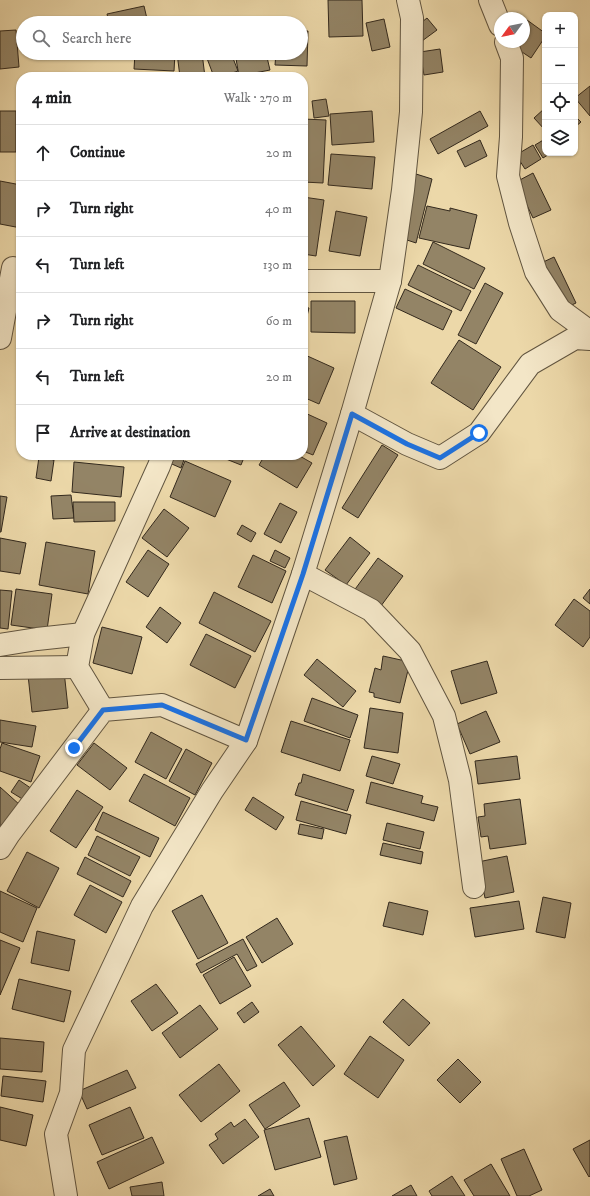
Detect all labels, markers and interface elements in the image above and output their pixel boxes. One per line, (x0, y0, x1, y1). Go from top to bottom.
north arrow (494, 12, 530, 48)
map controls (542, 12, 578, 156)
button: + (542, 12, 578, 48)
search box (16, 16, 308, 60)
icon: search (30, 27, 52, 49)
text: Search here (62, 29, 131, 48)
button: − (542, 48, 578, 84)
button: locate (542, 84, 578, 120)
text: 4 min (32, 87, 71, 109)
text: Walk · 270 m (224, 90, 292, 106)
button: layers (542, 120, 578, 156)
icon: ahead (32, 142, 54, 164)
text: Continue (70, 143, 125, 162)
text: 20 m (266, 145, 292, 161)
icon: right (32, 198, 54, 220)
text: Turn right (70, 199, 133, 218)
text: 40 m (265, 201, 292, 217)
icon: left (32, 254, 54, 276)
text: Turn left (70, 255, 124, 274)
text: 130 m (263, 257, 292, 273)
icon: right (32, 310, 54, 332)
text: Turn right (70, 311, 133, 330)
text: 60 m (266, 313, 292, 329)
icon: left (32, 366, 54, 388)
text: Turn left (70, 367, 124, 386)
text: 20 m (266, 369, 292, 385)
icon: arrive (32, 422, 54, 444)
text: Arrive at destination (70, 423, 190, 442)
route start (470, 424, 488, 442)
route end (65, 739, 83, 757)

